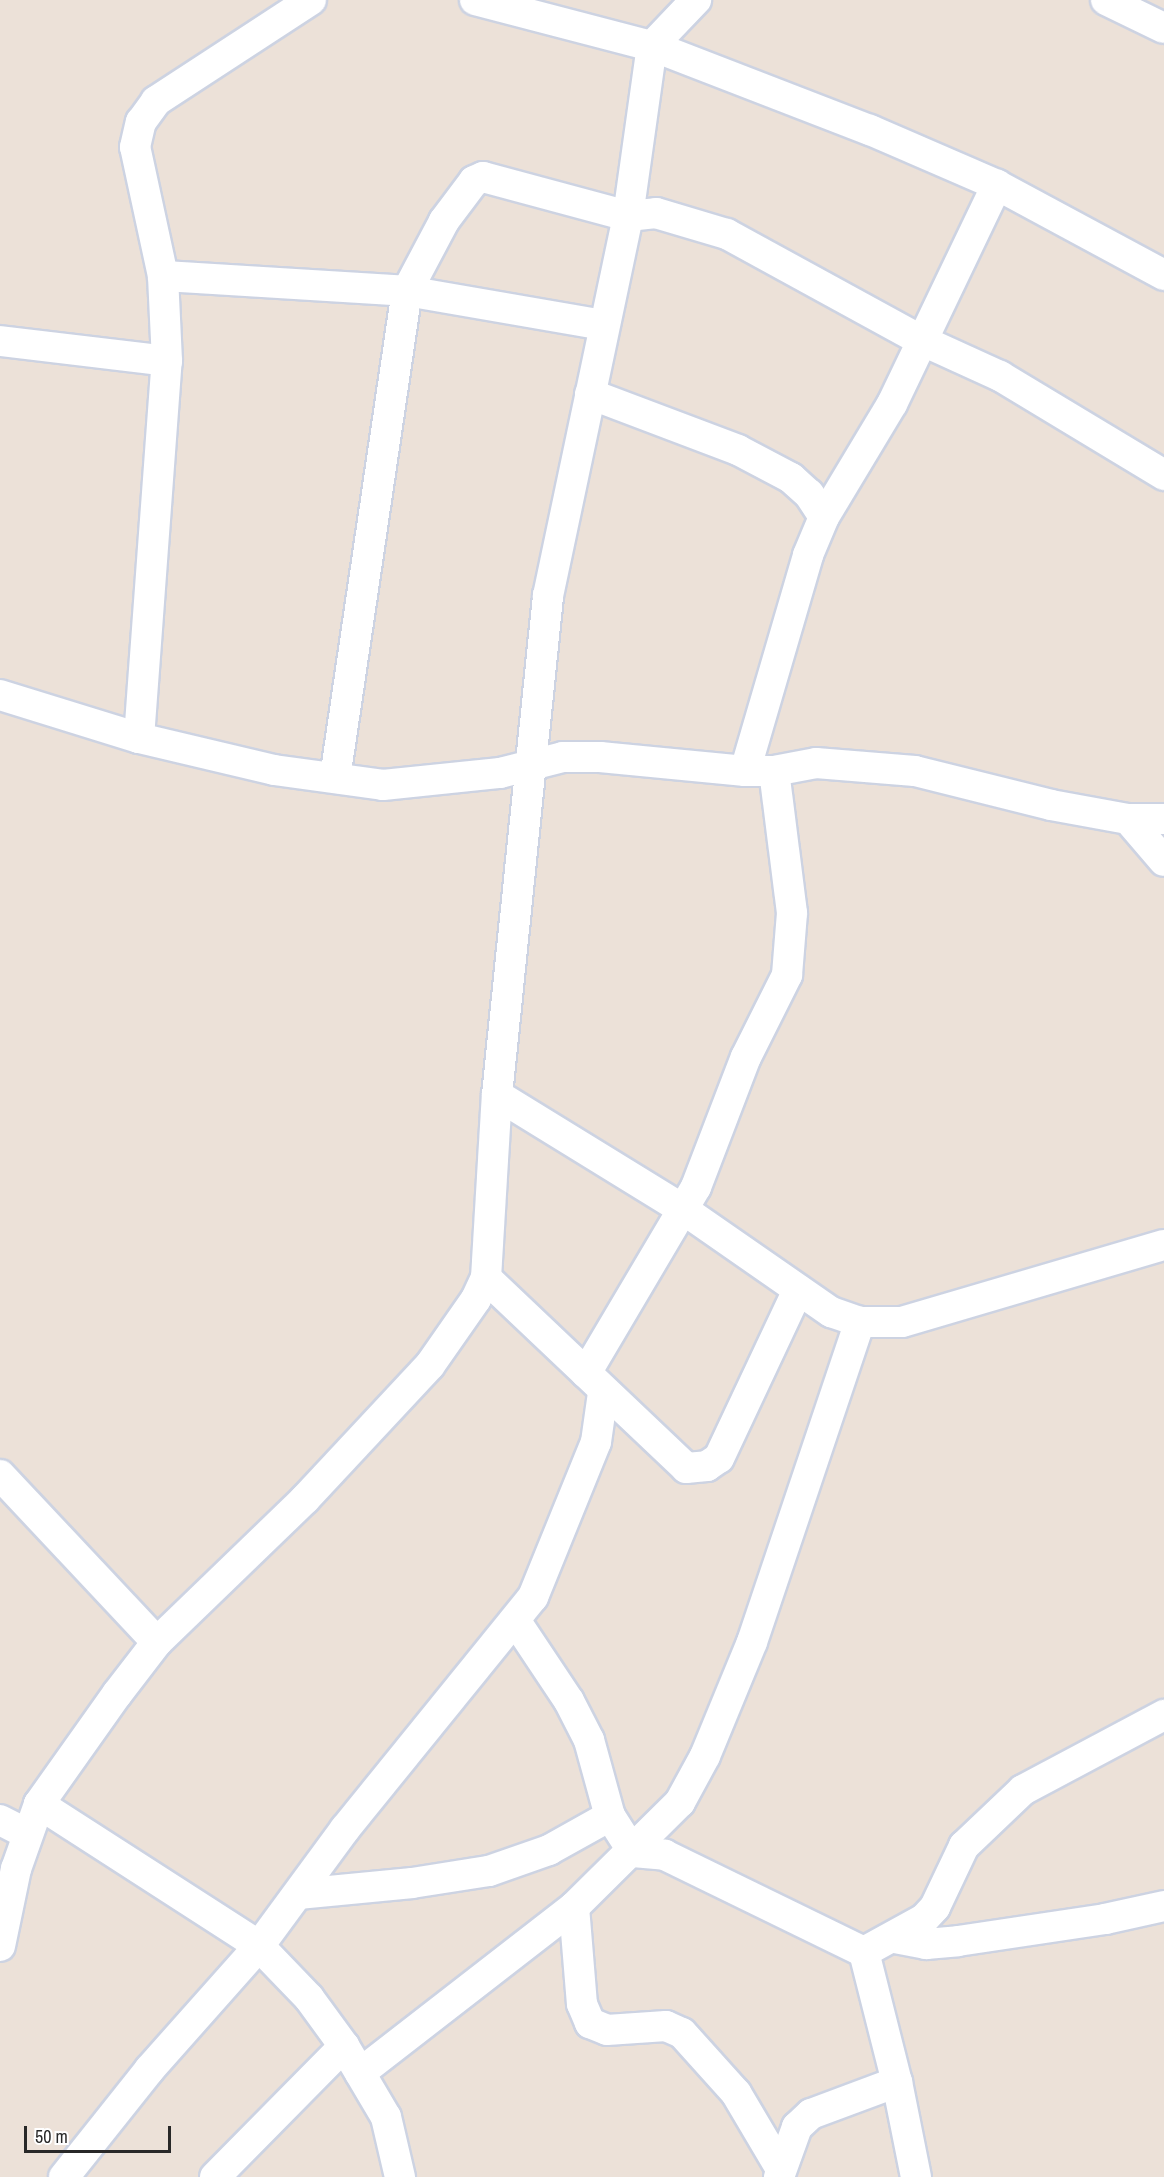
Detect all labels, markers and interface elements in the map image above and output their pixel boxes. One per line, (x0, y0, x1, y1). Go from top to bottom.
scale bar (27, 2114, 174, 2152)
text: 50 m (35, 2124, 68, 2149)

